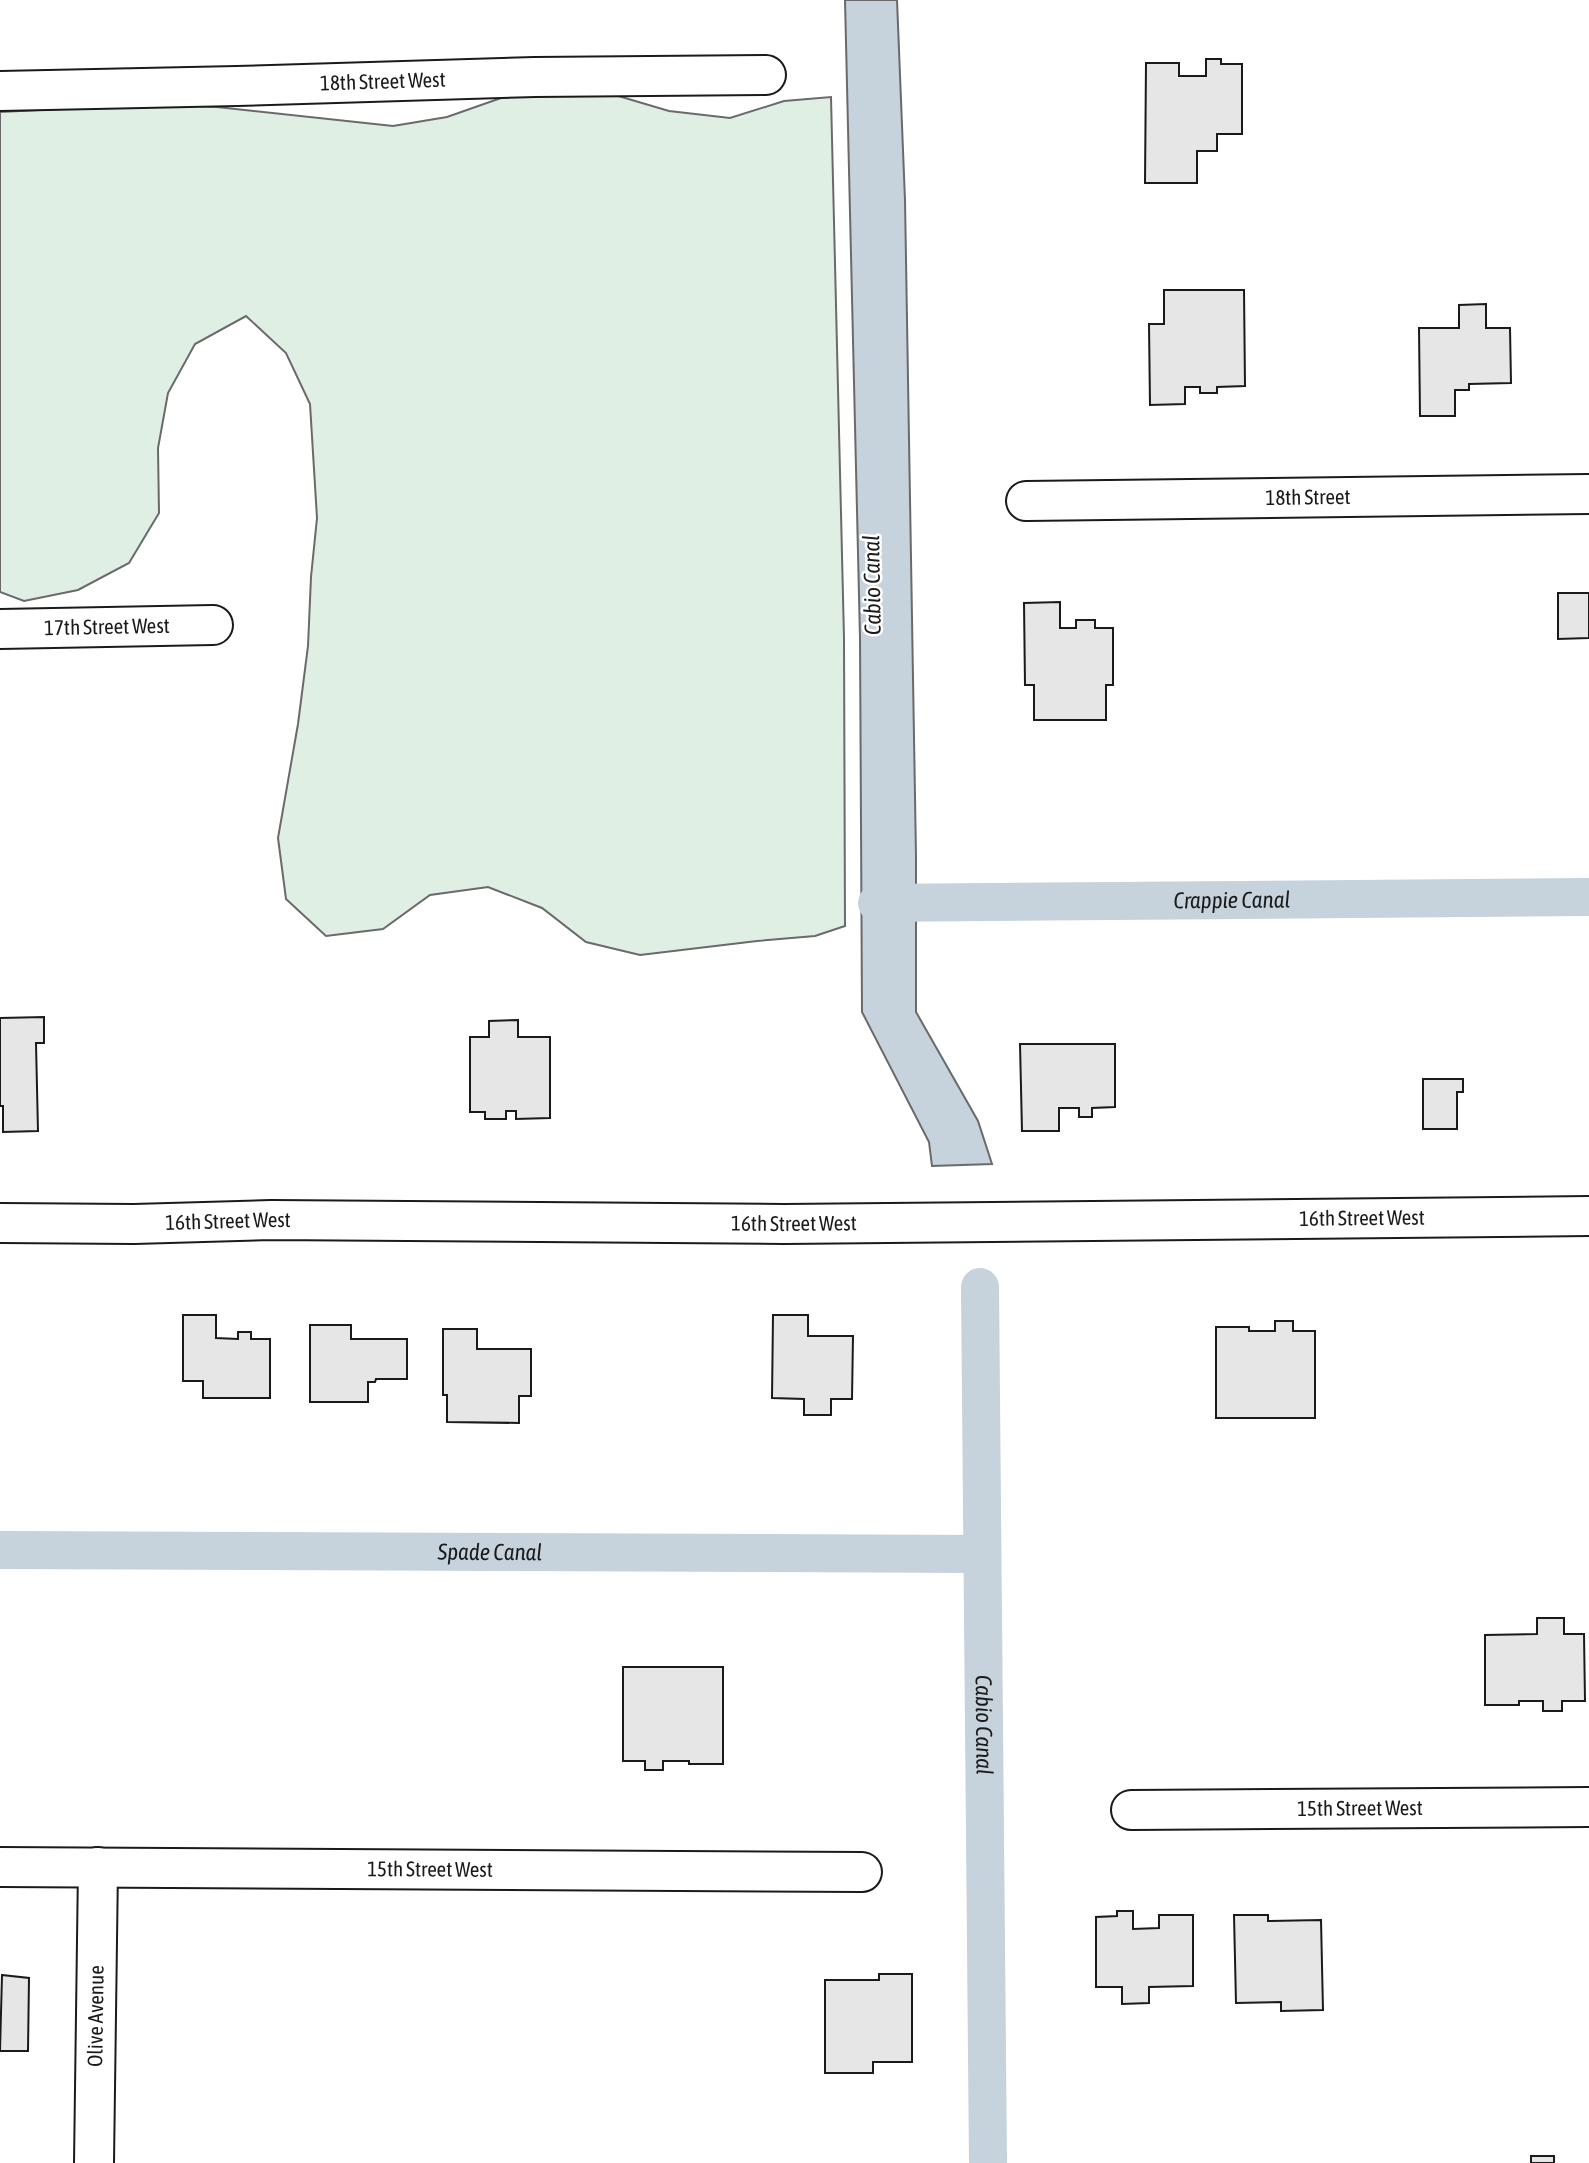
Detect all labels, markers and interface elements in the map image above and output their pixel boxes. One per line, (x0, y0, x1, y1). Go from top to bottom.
street label: 18th Street West (320, 67, 446, 94)
street label: 18th Street (1265, 484, 1351, 509)
water label: Cabio Canal (858, 535, 886, 635)
street label: 17th Street West (44, 613, 170, 639)
water label: Crappie Canal (1173, 887, 1291, 914)
street label: 16th Street West (1299, 1205, 1425, 1230)
street label: 16th Street West (165, 1207, 291, 1234)
street label: 16th Street West (731, 1210, 857, 1235)
water label: Spade Canal (437, 1539, 542, 1565)
water label: Cabio Canal (971, 1675, 997, 1775)
street label: 15th Street West (1297, 1795, 1423, 1820)
street label: 15th Street West (367, 1856, 493, 1881)
street label: Olive Avenue (82, 1965, 108, 2067)

